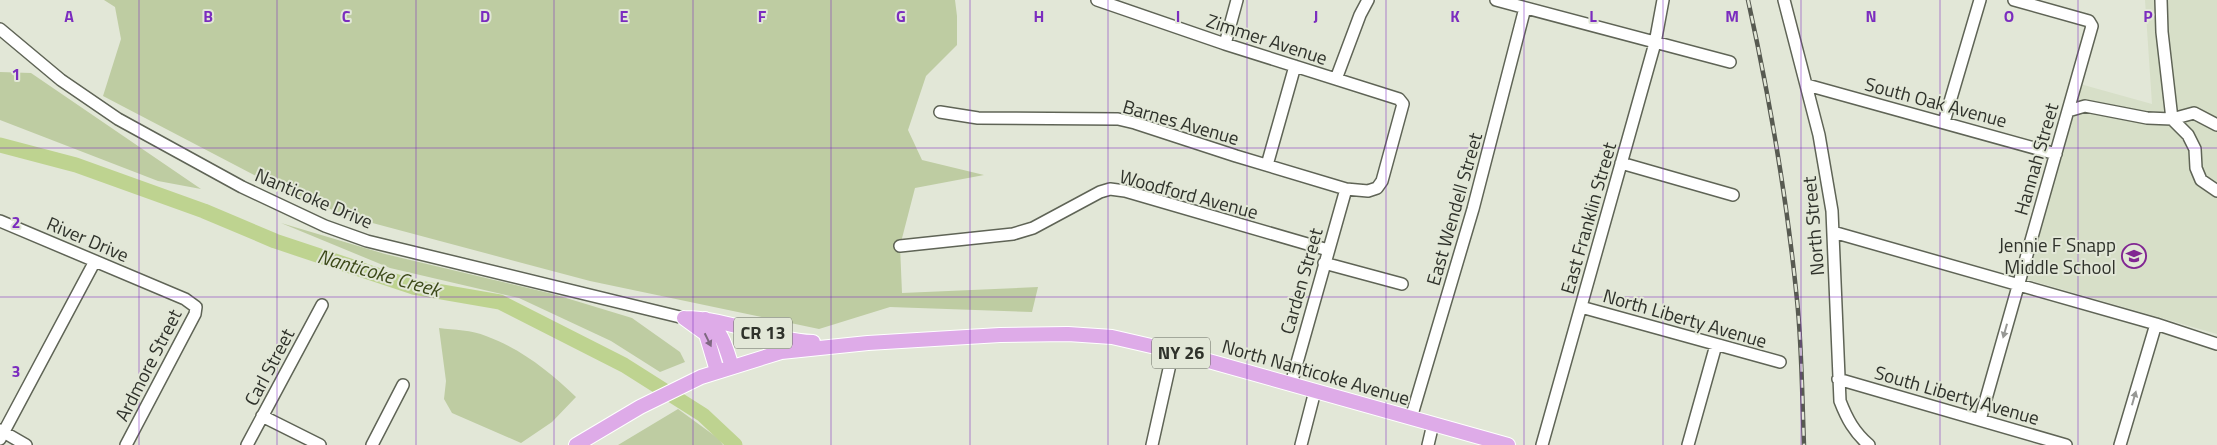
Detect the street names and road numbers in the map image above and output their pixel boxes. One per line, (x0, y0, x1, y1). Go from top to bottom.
street label: Zimmer Avenue (1203, 5, 1332, 72)
street label: South Oak Avenue (1862, 69, 2011, 134)
street label: Barnes Avenue (1119, 91, 1243, 152)
street label: Hannah Street (2006, 99, 2065, 218)
street label: East Wendell Street (1418, 129, 1489, 289)
street label: East Franklin Street (1552, 138, 1623, 297)
street label: Nanticoke Drive (251, 160, 378, 235)
street label: Woodford Avenue (1116, 161, 1262, 226)
street label: North Street (1794, 175, 1831, 277)
street label: River Drive (43, 208, 134, 269)
street label: Carden Street (1272, 224, 1330, 337)
street label: North Liberty Avenue (1600, 280, 1771, 355)
street label: Ardmore Street (107, 303, 188, 426)
road number: CR 13 (734, 317, 792, 348)
street label: Carl Street (236, 323, 301, 411)
street label: North Nanticoke Avenue (1219, 331, 1413, 412)
road number: NY 26 (1152, 338, 1210, 368)
street label: South Liberty Avenue (1871, 357, 2043, 432)

